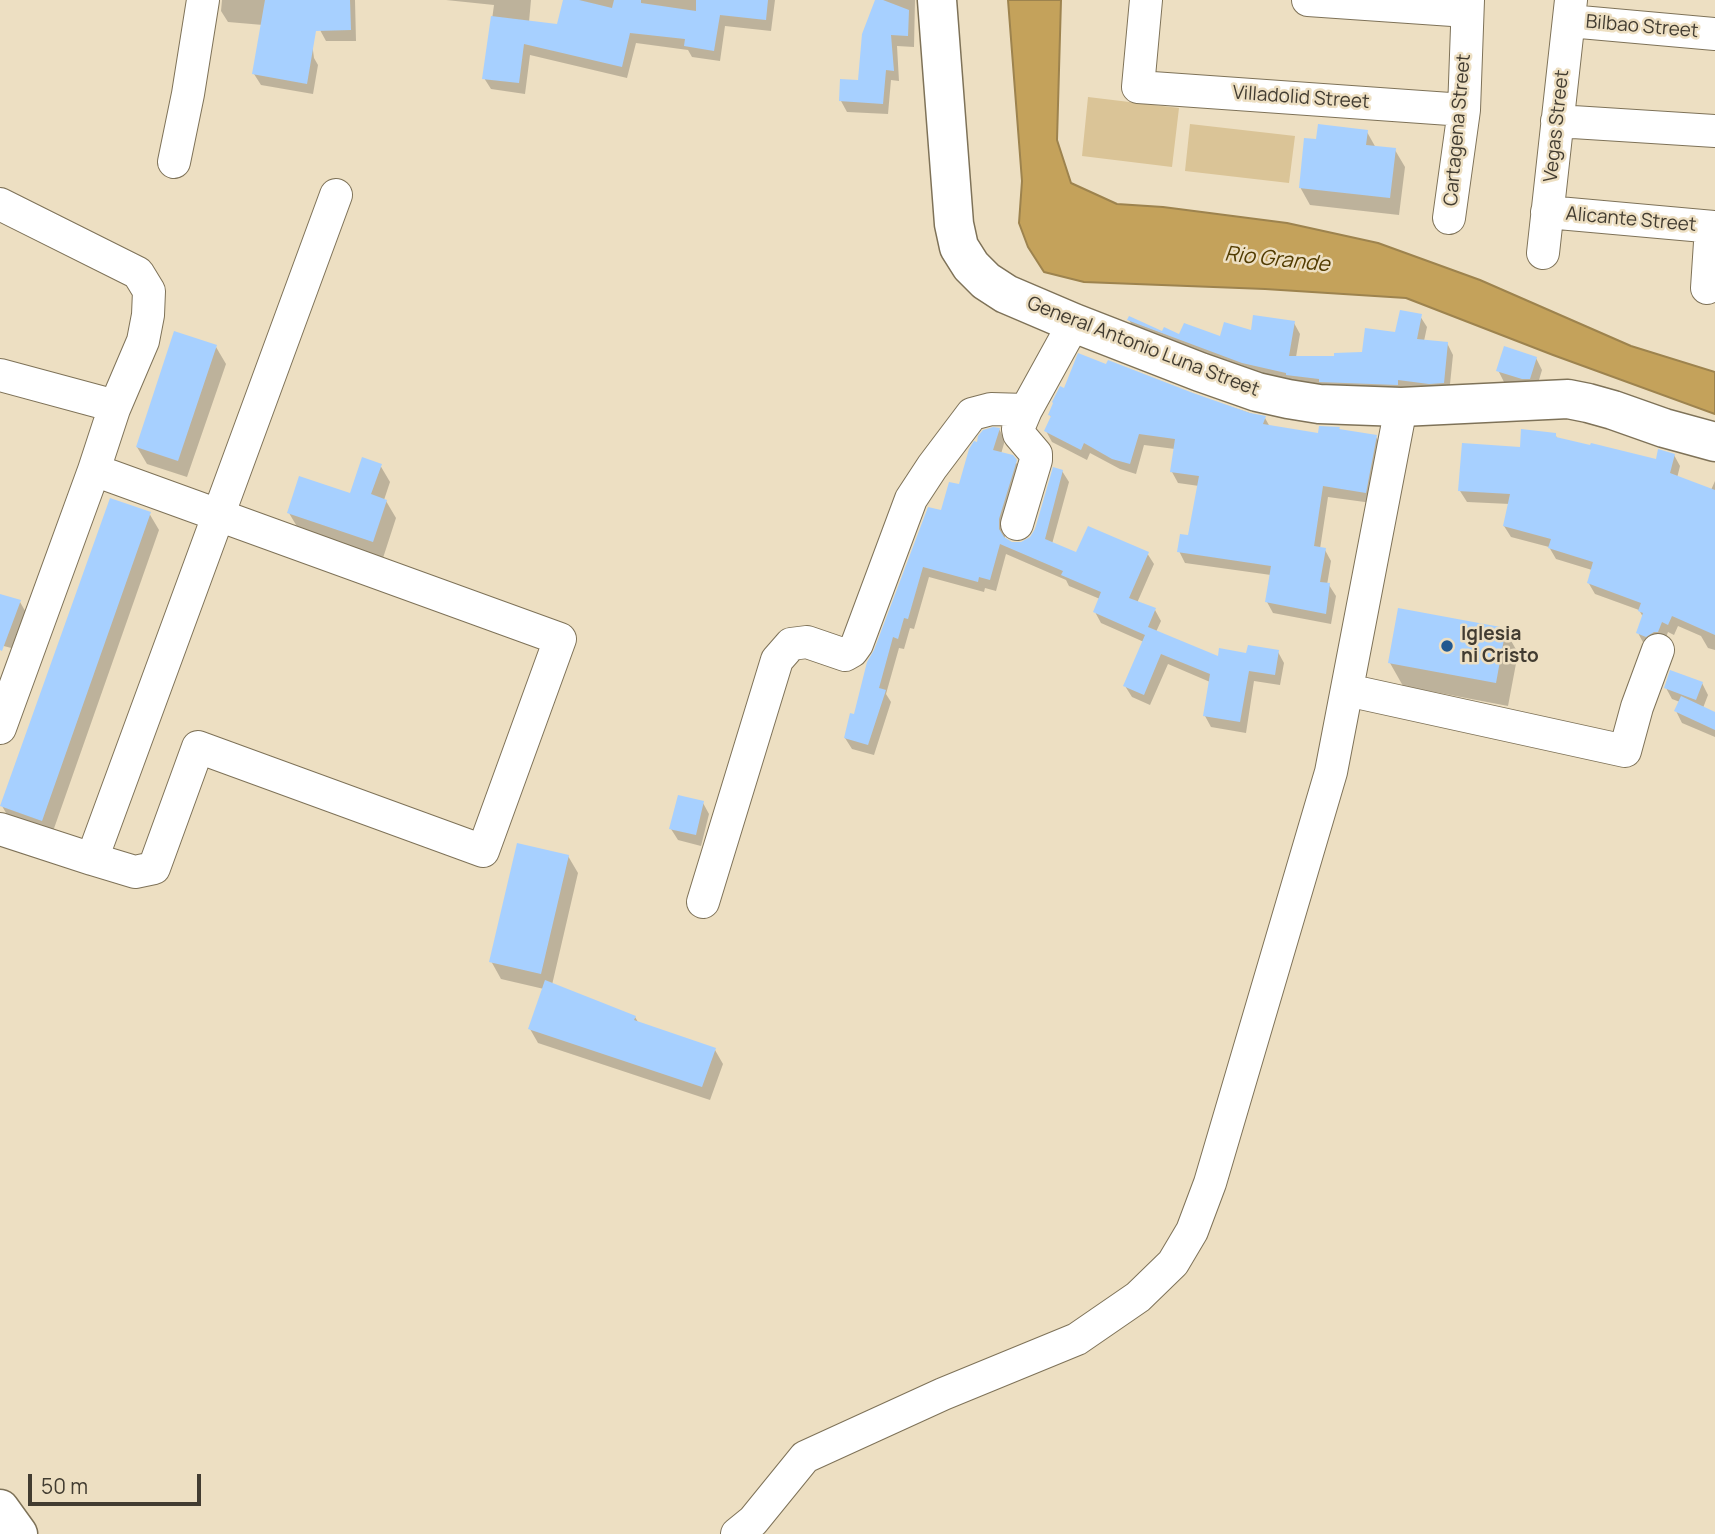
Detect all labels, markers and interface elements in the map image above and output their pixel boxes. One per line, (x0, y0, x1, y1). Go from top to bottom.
street label: Bilbao Street (1585, 11, 1699, 43)
street label: Cartagena Street (1440, 53, 1476, 207)
street label: Vegas Street (1540, 69, 1574, 183)
street label: Villadolid Street (1232, 82, 1370, 114)
street label: Alicante Street (1565, 203, 1697, 237)
water label: Rio Grande (1223, 242, 1331, 278)
street label: General Antonio Luna Street (1024, 292, 1262, 402)
place label: Iglesia ni Cristo (1461, 624, 1539, 668)
marker: Iglesia ni Cristo (1439, 638, 1455, 654)
scale bar (32, 1460, 205, 1504)
text: 50 m (41, 1472, 88, 1500)

